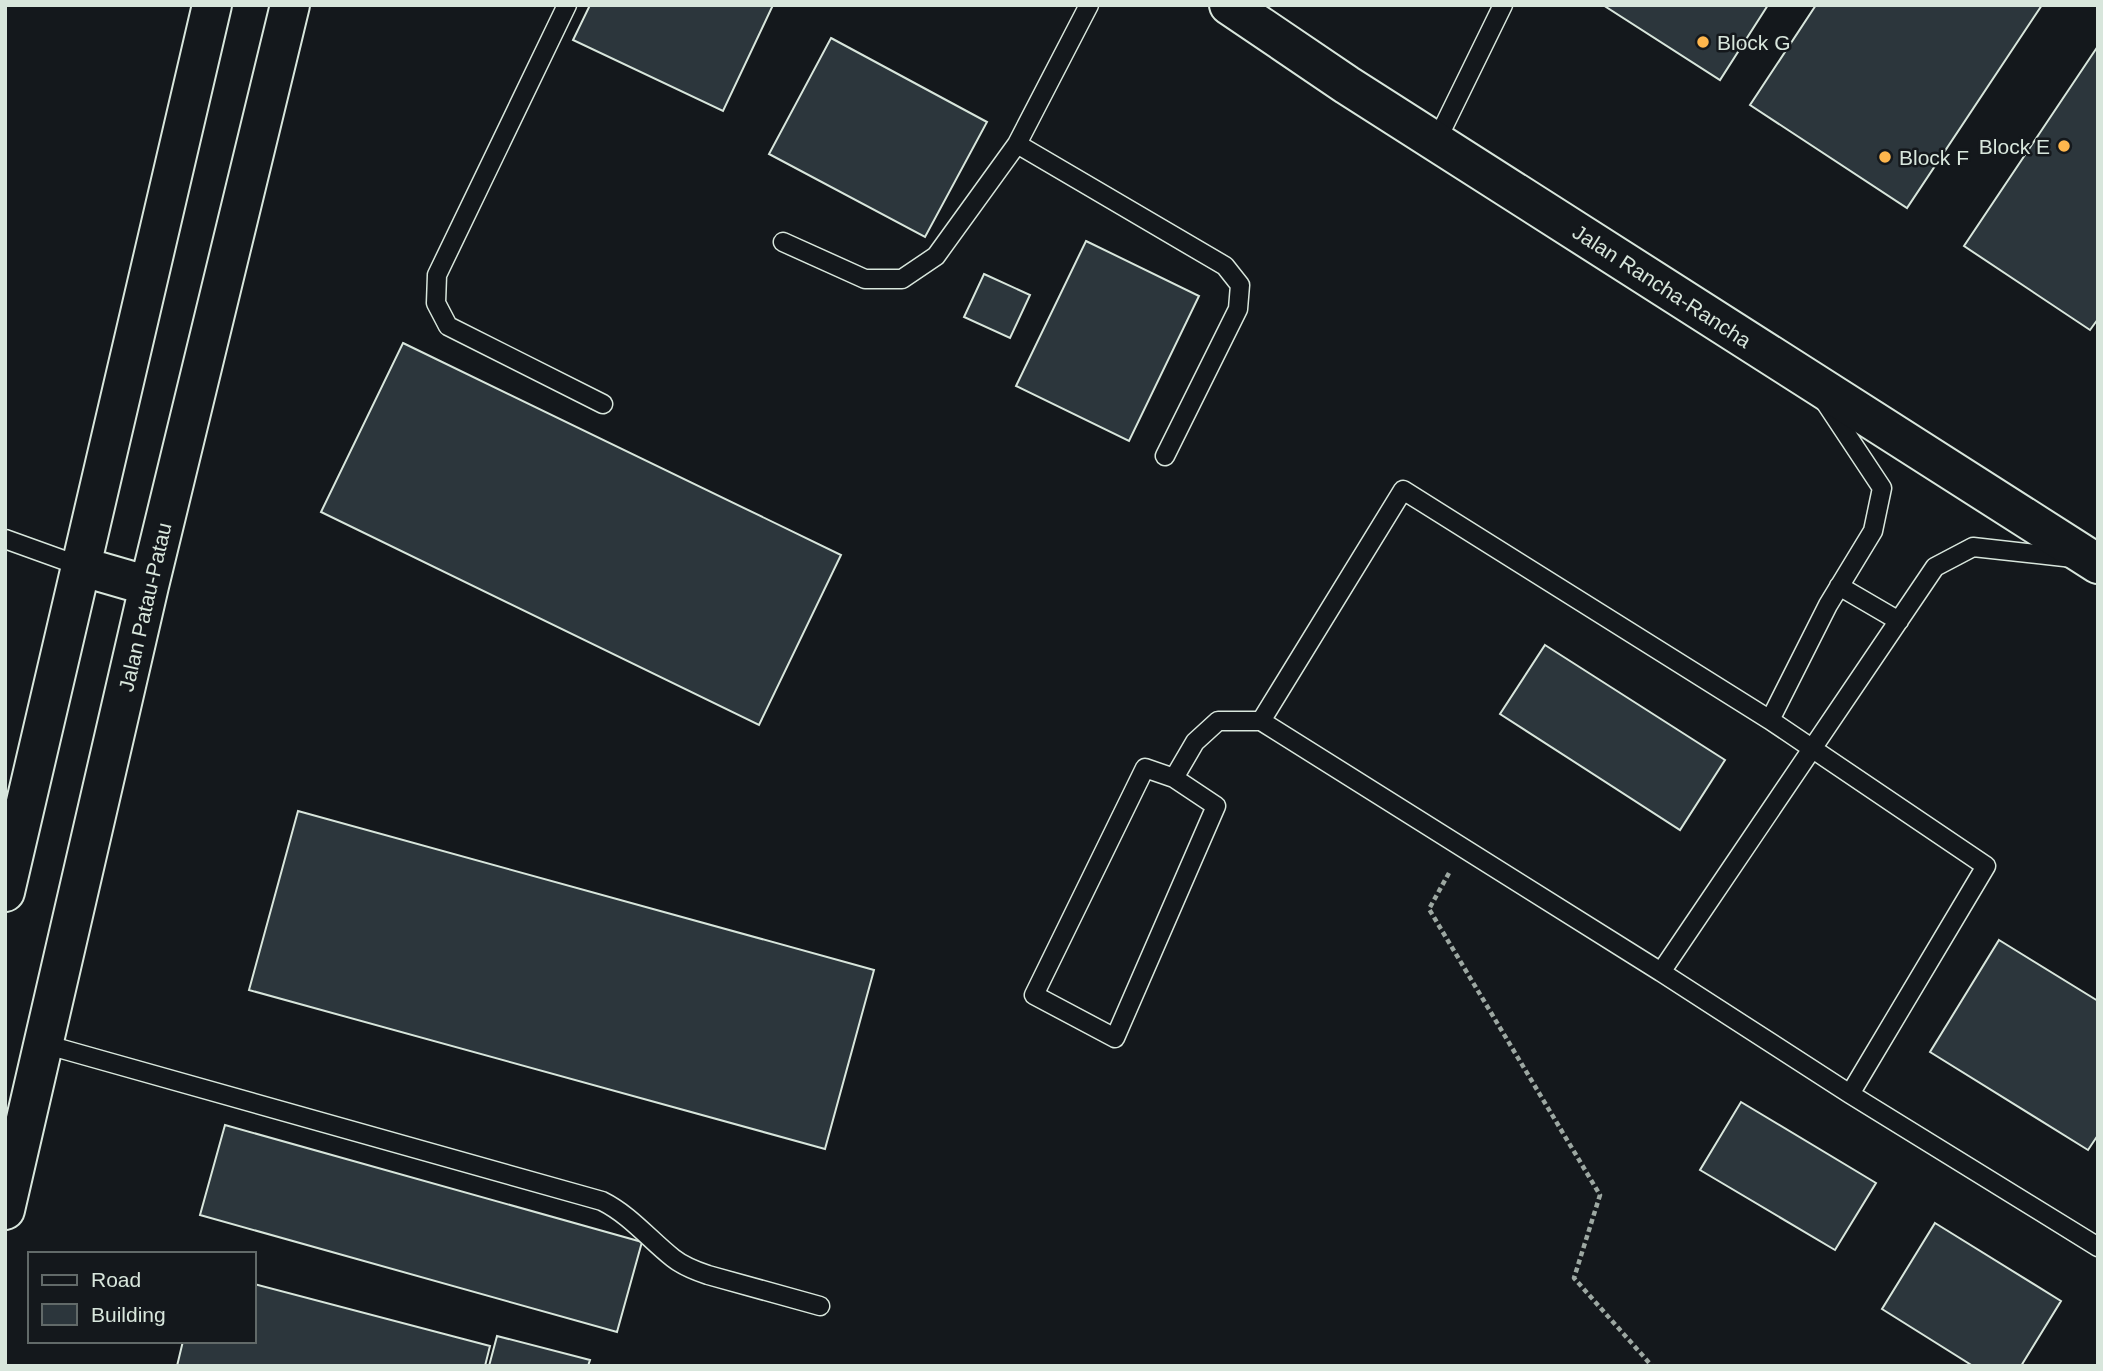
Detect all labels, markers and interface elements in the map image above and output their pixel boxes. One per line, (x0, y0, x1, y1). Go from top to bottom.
place label: Block G (1717, 31, 1791, 54)
marker: Block G (1695, 34, 1711, 50)
place label: Block E (1979, 135, 2050, 158)
marker: Block E (2056, 138, 2072, 154)
place label: Block F (1899, 146, 1969, 169)
marker: Block F (1877, 149, 1893, 165)
street label: Jalan Rancha-Rancha (1569, 220, 1756, 352)
street label: Jalan Patau-Patau (114, 520, 176, 694)
legend (28, 1252, 256, 1343)
text: Road (91, 1268, 141, 1291)
text: Building (91, 1303, 166, 1326)

